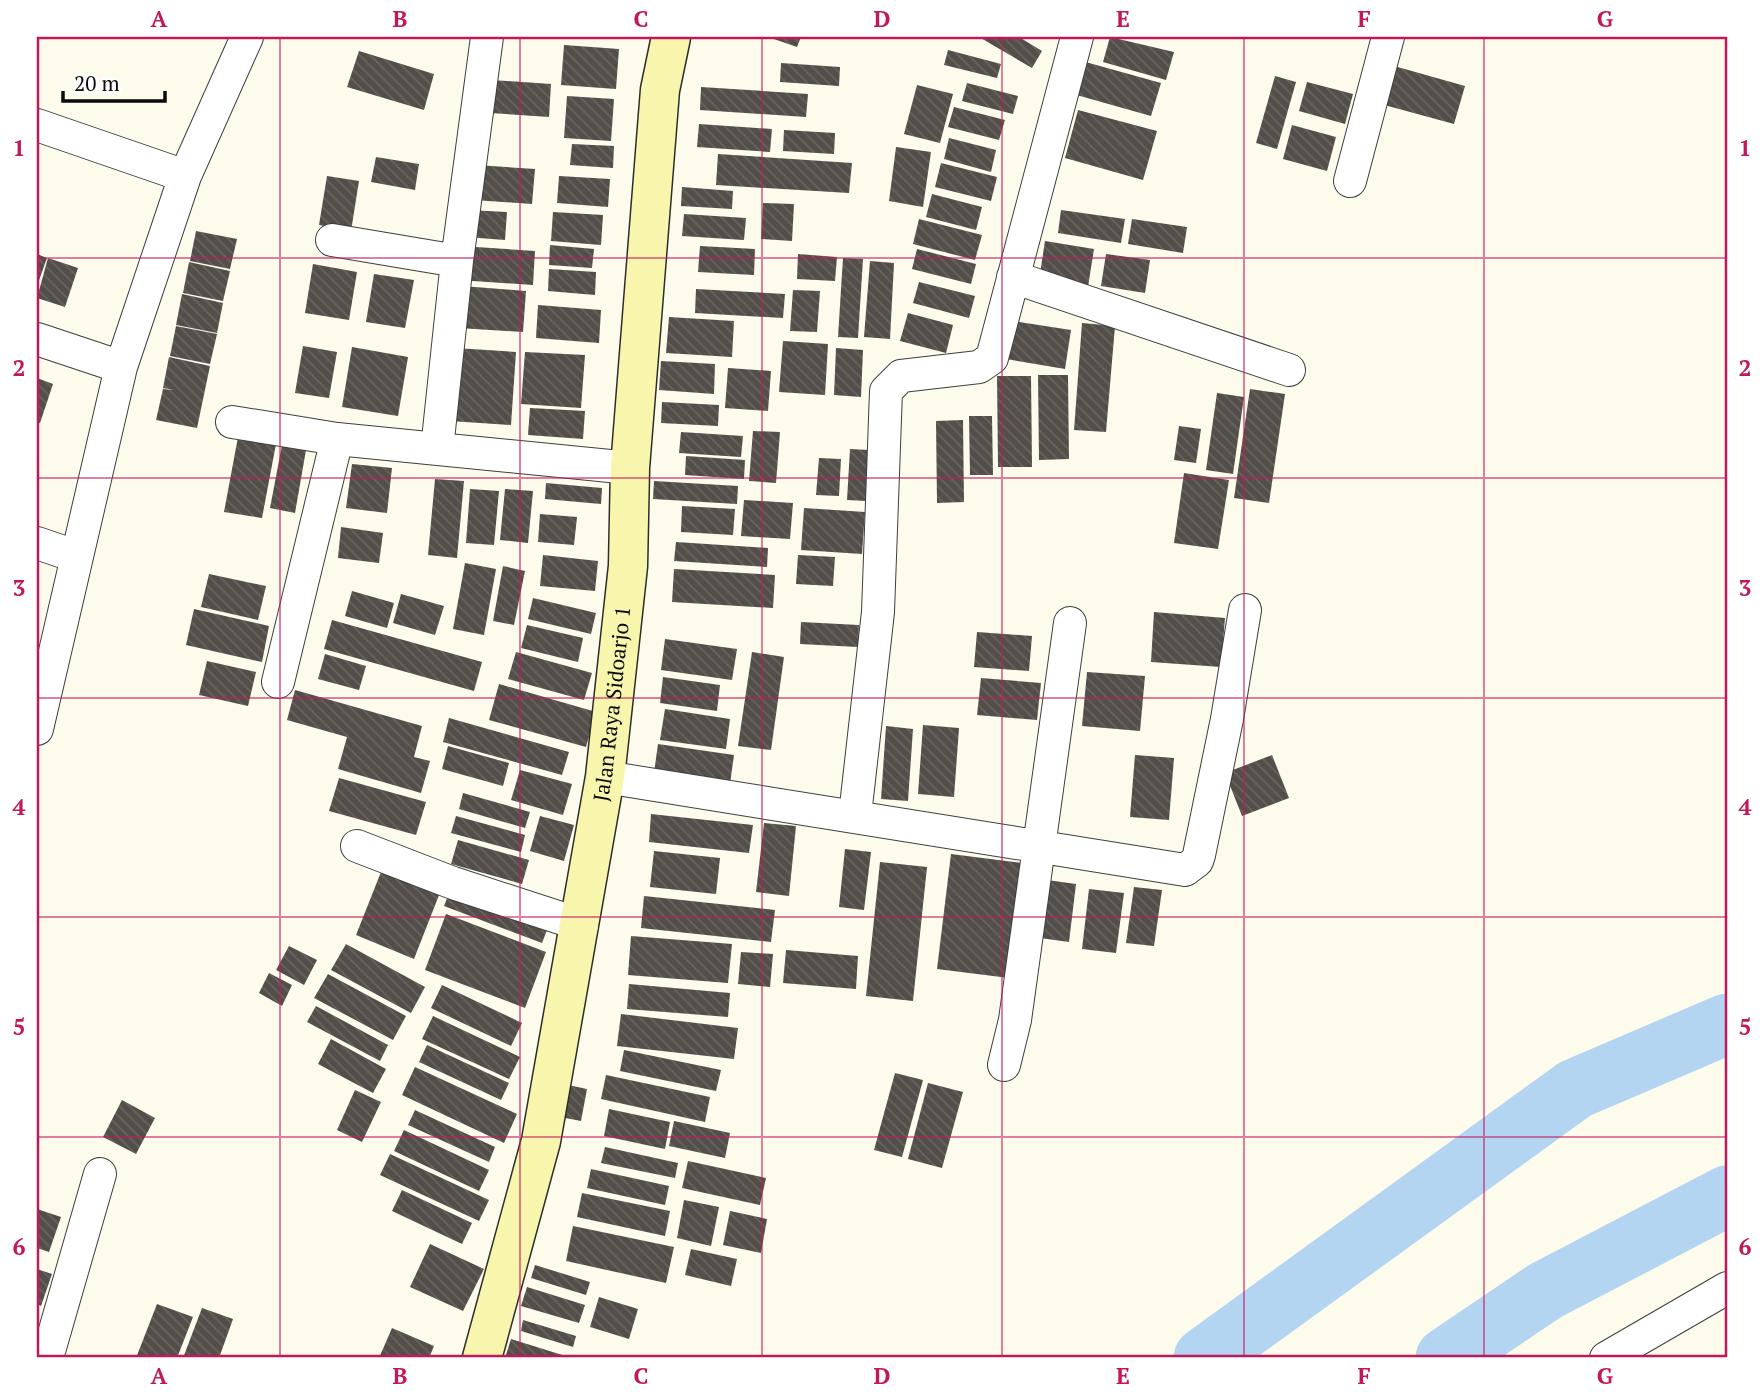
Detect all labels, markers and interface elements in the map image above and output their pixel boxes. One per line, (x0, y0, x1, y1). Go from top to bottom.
text: A (151, 3, 168, 34)
text: B (393, 3, 408, 34)
text: C (634, 3, 649, 34)
text: D (874, 3, 891, 34)
text: E (1116, 3, 1130, 34)
text: F (1357, 3, 1371, 34)
text: G (1597, 3, 1614, 34)
scale bar (63, 60, 164, 104)
text: 20 m (74, 69, 120, 97)
text: 1 (13, 132, 26, 163)
text: 1 (1739, 132, 1752, 163)
text: 2 (13, 352, 26, 383)
text: 2 (1739, 352, 1752, 383)
text: 3 (13, 572, 26, 603)
text: 3 (1739, 572, 1752, 603)
street label: Jalan Raya Sidoarjo 1 (586, 605, 637, 803)
text: 4 (13, 791, 26, 822)
text: 4 (1739, 791, 1752, 822)
text: 5 (13, 1011, 26, 1042)
text: 5 (1739, 1011, 1752, 1042)
text: 6 (13, 1231, 26, 1262)
text: 6 (1739, 1231, 1752, 1262)
text: A (151, 1360, 168, 1391)
text: B (393, 1360, 408, 1391)
text: C (634, 1360, 649, 1391)
text: D (874, 1360, 891, 1391)
text: E (1116, 1360, 1130, 1391)
text: F (1357, 1360, 1371, 1391)
text: G (1597, 1360, 1614, 1391)

